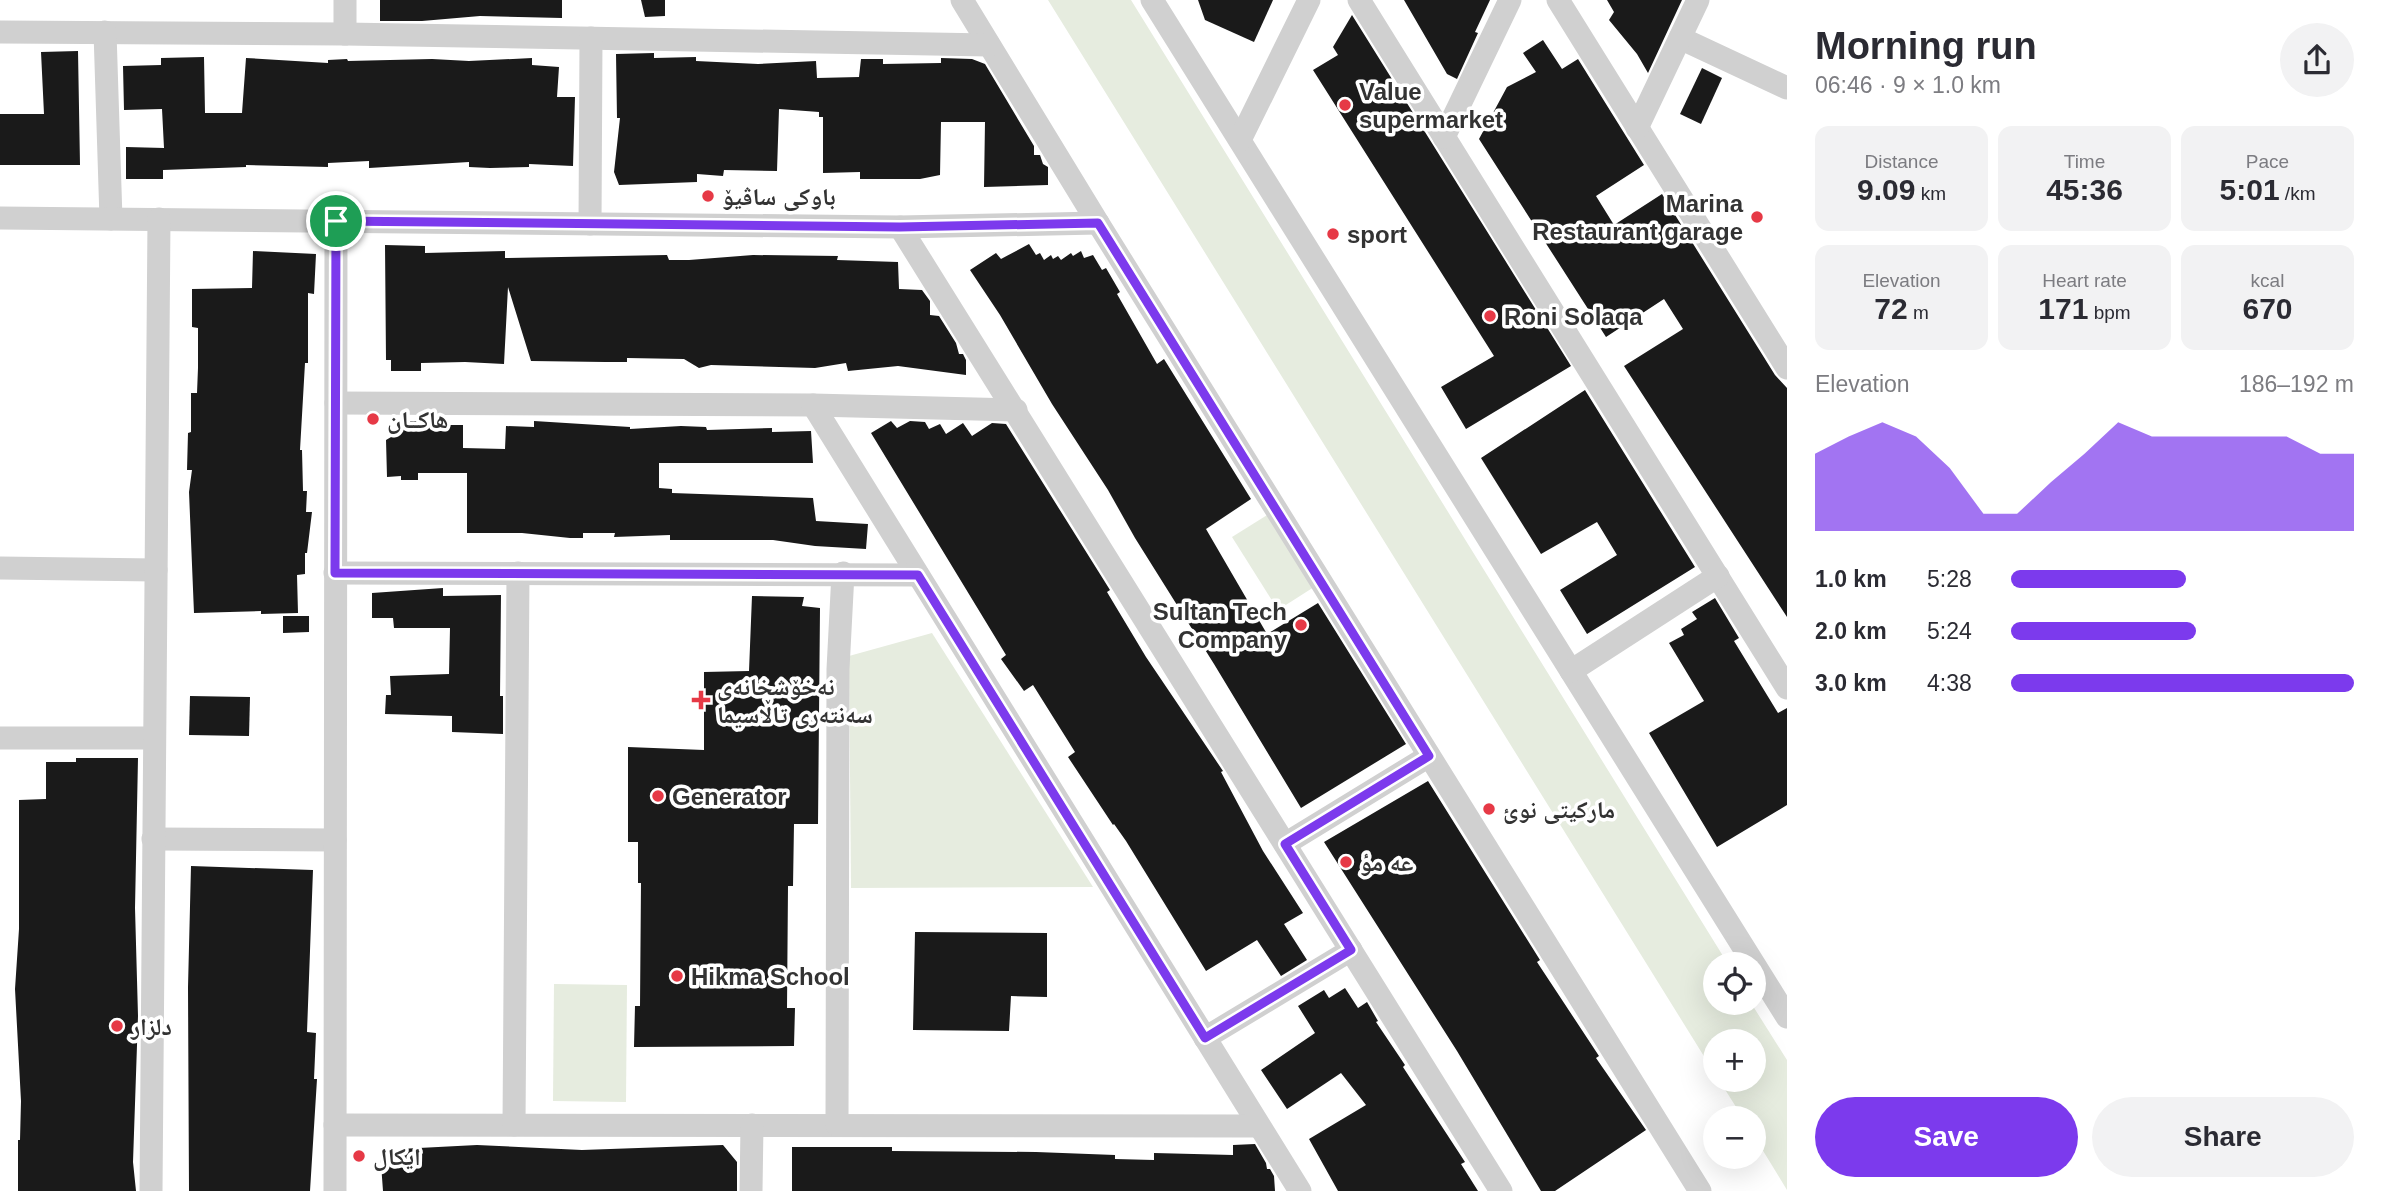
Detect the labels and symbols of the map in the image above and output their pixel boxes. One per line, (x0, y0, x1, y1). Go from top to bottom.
place label: Value supermarket (1359, 78, 1503, 133)
marker: Value supermarket (1337, 97, 1353, 113)
place label: باوکی ساڤیۆ (722, 183, 836, 211)
marker: باوکی ساڤیۆ (700, 188, 716, 204)
place label: Marina Restaurant garage (1532, 190, 1744, 245)
pin (306, 191, 366, 251)
marker: Marina Restaurant garage (1749, 209, 1765, 225)
place label: sport (1347, 221, 1407, 248)
marker: sport (1325, 226, 1341, 242)
place label: Roni Solaqa (1504, 303, 1643, 330)
marker: Roni Solaqa (1482, 308, 1498, 324)
place label: هاكــان (387, 406, 448, 434)
marker: هاكــان (365, 411, 381, 427)
place label: Sultan Tech Company (1153, 598, 1288, 653)
marker: Sultan Tech Company (1293, 617, 1309, 633)
place label: نەخۆشخانەی سەنتەری تاڵاسیما (717, 673, 873, 729)
marker: نەخۆشخانەی سەنتەری تاڵاسیما (691, 690, 711, 710)
place label: Generator (672, 783, 787, 810)
marker: Generator (650, 788, 666, 804)
place label: مارکیتی نوئ (1503, 796, 1615, 824)
marker: مارکیتی نوئ (1481, 801, 1497, 817)
place label: عه مؤ (1360, 849, 1413, 876)
marker: عه مؤ (1338, 854, 1354, 870)
place label: Hikma School (691, 963, 850, 990)
marker: Hikma School (669, 968, 685, 984)
place label: دلزار (130, 1013, 172, 1040)
marker: دلزار (109, 1018, 125, 1034)
place label: ايكال (373, 1143, 421, 1171)
marker: ايكال (351, 1148, 367, 1164)

